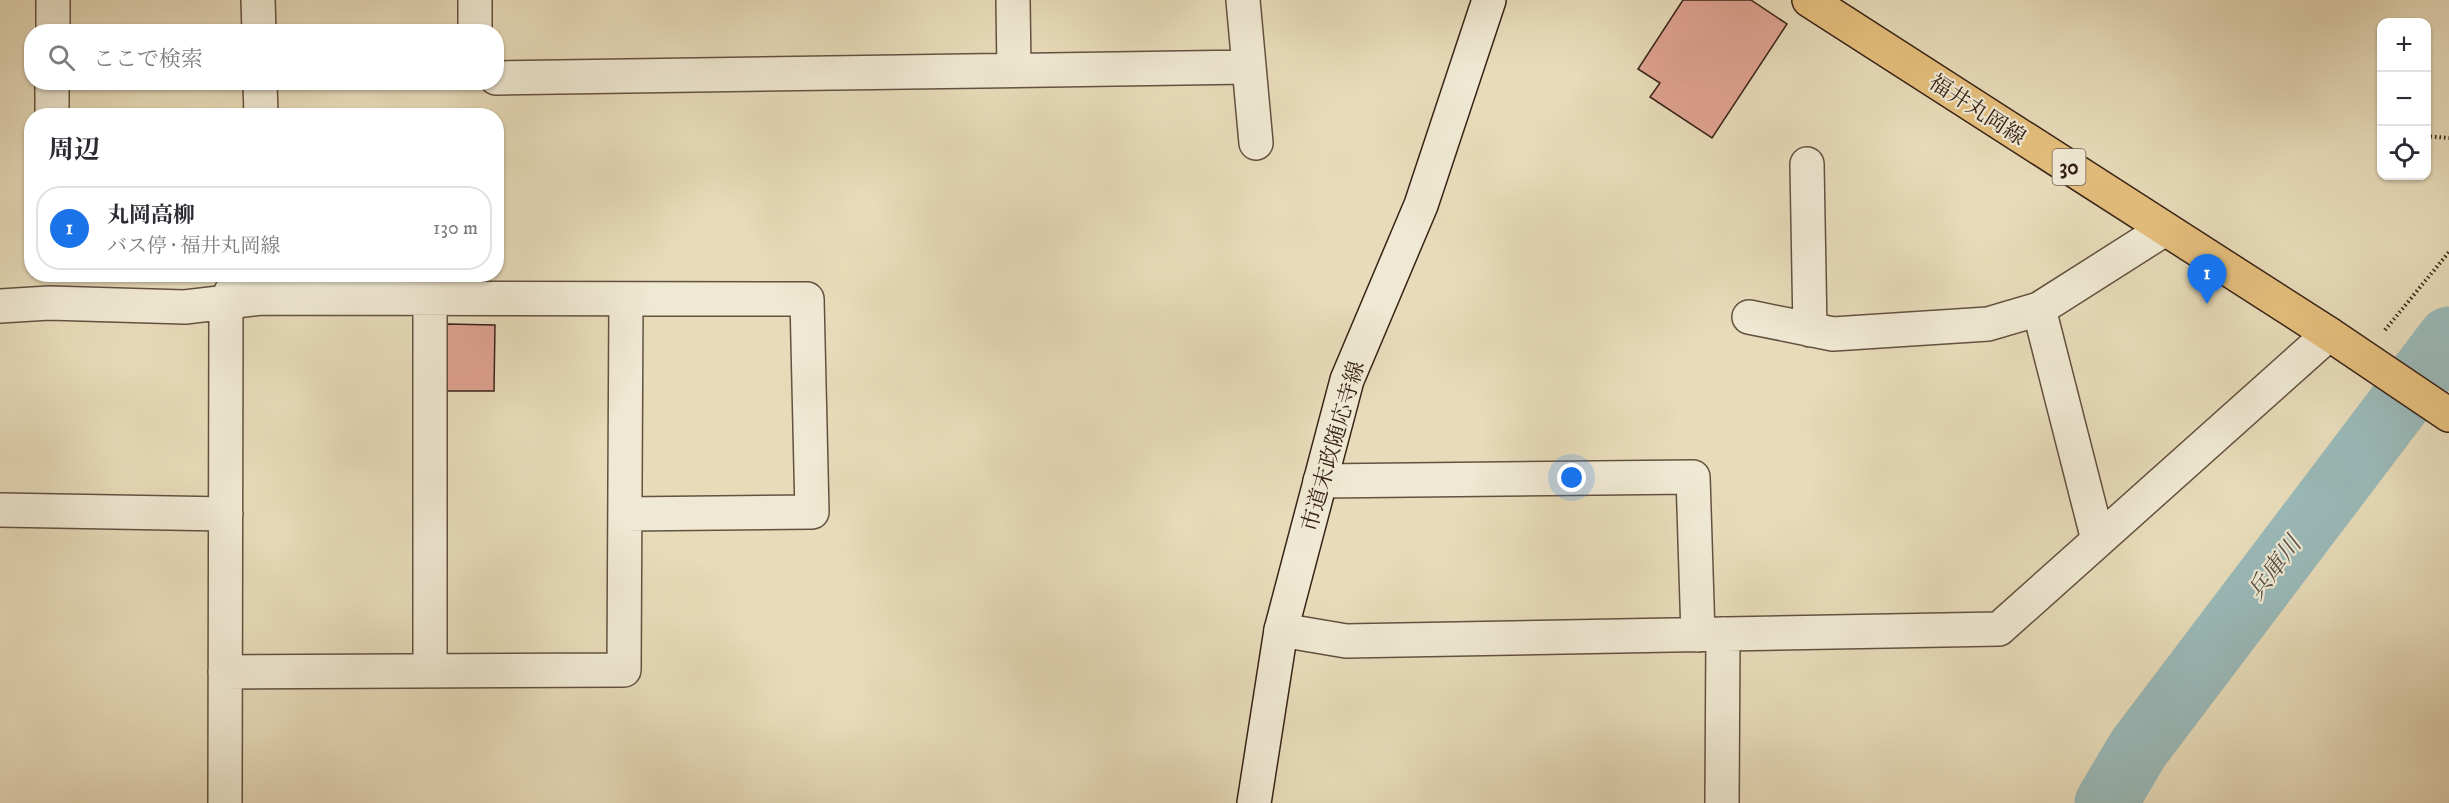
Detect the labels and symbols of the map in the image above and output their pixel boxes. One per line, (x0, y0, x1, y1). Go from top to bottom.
street label: 福井丸岡線 (1924, 69, 2031, 152)
road number: 30 (2052, 149, 2086, 185)
pin: 1 (2188, 254, 2226, 304)
street label: 市道末政随応寺線 (1296, 358, 1371, 535)
your location (1557, 463, 1586, 492)
water label: 兵庫川 (2241, 528, 2310, 606)

